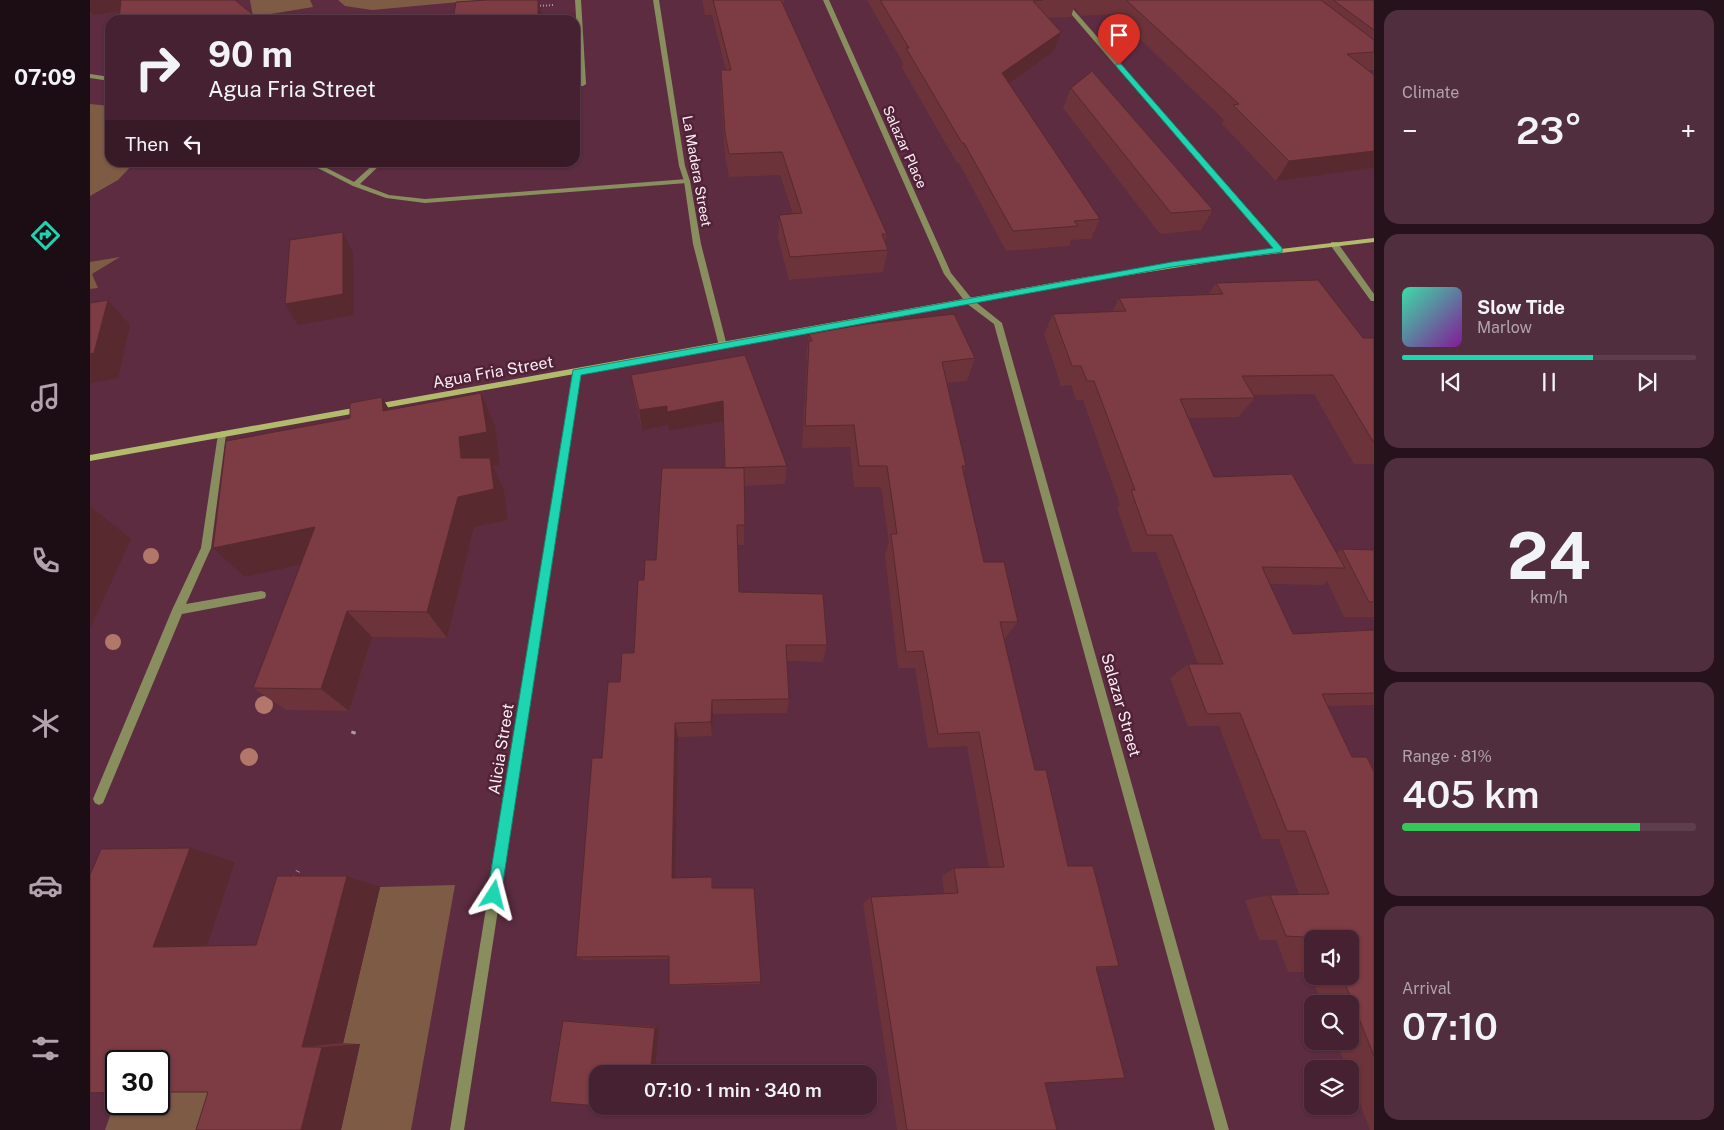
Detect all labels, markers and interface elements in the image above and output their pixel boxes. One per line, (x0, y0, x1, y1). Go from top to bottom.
pin (1098, 14, 1140, 65)
icon: arrive (1105, 21, 1133, 49)
text: 90 m (208, 34, 293, 75)
icon: right (125, 35, 190, 100)
text: 07:09 (14, 64, 76, 90)
text: Agua Fria Street (208, 76, 376, 102)
text: Climate (1402, 83, 1459, 102)
street label: Salazar Place (880, 103, 930, 191)
text: 23° (1516, 108, 1582, 153)
street label: La Madera Street (679, 114, 715, 228)
text: − (1402, 114, 1418, 147)
text: + (1680, 114, 1696, 147)
icon: left (179, 130, 207, 158)
text: Then (125, 133, 169, 155)
icon: directions (28, 218, 63, 253)
text: Slow Tide (1477, 296, 1565, 318)
text: Marlow (1477, 318, 1532, 337)
street label: Agua Fria Street (431, 352, 555, 392)
icon: previous (1437, 368, 1465, 396)
icon: pause (1535, 368, 1563, 396)
icon: next (1633, 368, 1661, 396)
icon: music (28, 380, 63, 415)
text: 24 (1507, 517, 1591, 594)
icon: phone (28, 543, 63, 578)
text: km/h (1530, 588, 1568, 607)
street label: Salazar Street (1097, 651, 1145, 759)
street label: Alicia Street (484, 702, 518, 796)
icon: climate (28, 706, 63, 741)
text: Range · 81% (1402, 747, 1492, 766)
text: 405 km (1402, 772, 1540, 817)
icon: car (28, 868, 63, 903)
position arrow (467, 868, 519, 920)
map controls (1304, 930, 1359, 1115)
button: sound (1304, 930, 1359, 985)
text: Arrival (1402, 979, 1451, 998)
button: search (1304, 995, 1359, 1050)
text: 07:10 (1402, 1004, 1498, 1049)
icon: filters (28, 1031, 63, 1066)
speed limit sign: 30 (105, 1050, 170, 1115)
button: layers (1304, 1060, 1359, 1115)
text: 07:10 · 1 min · 340 m (644, 1079, 822, 1101)

